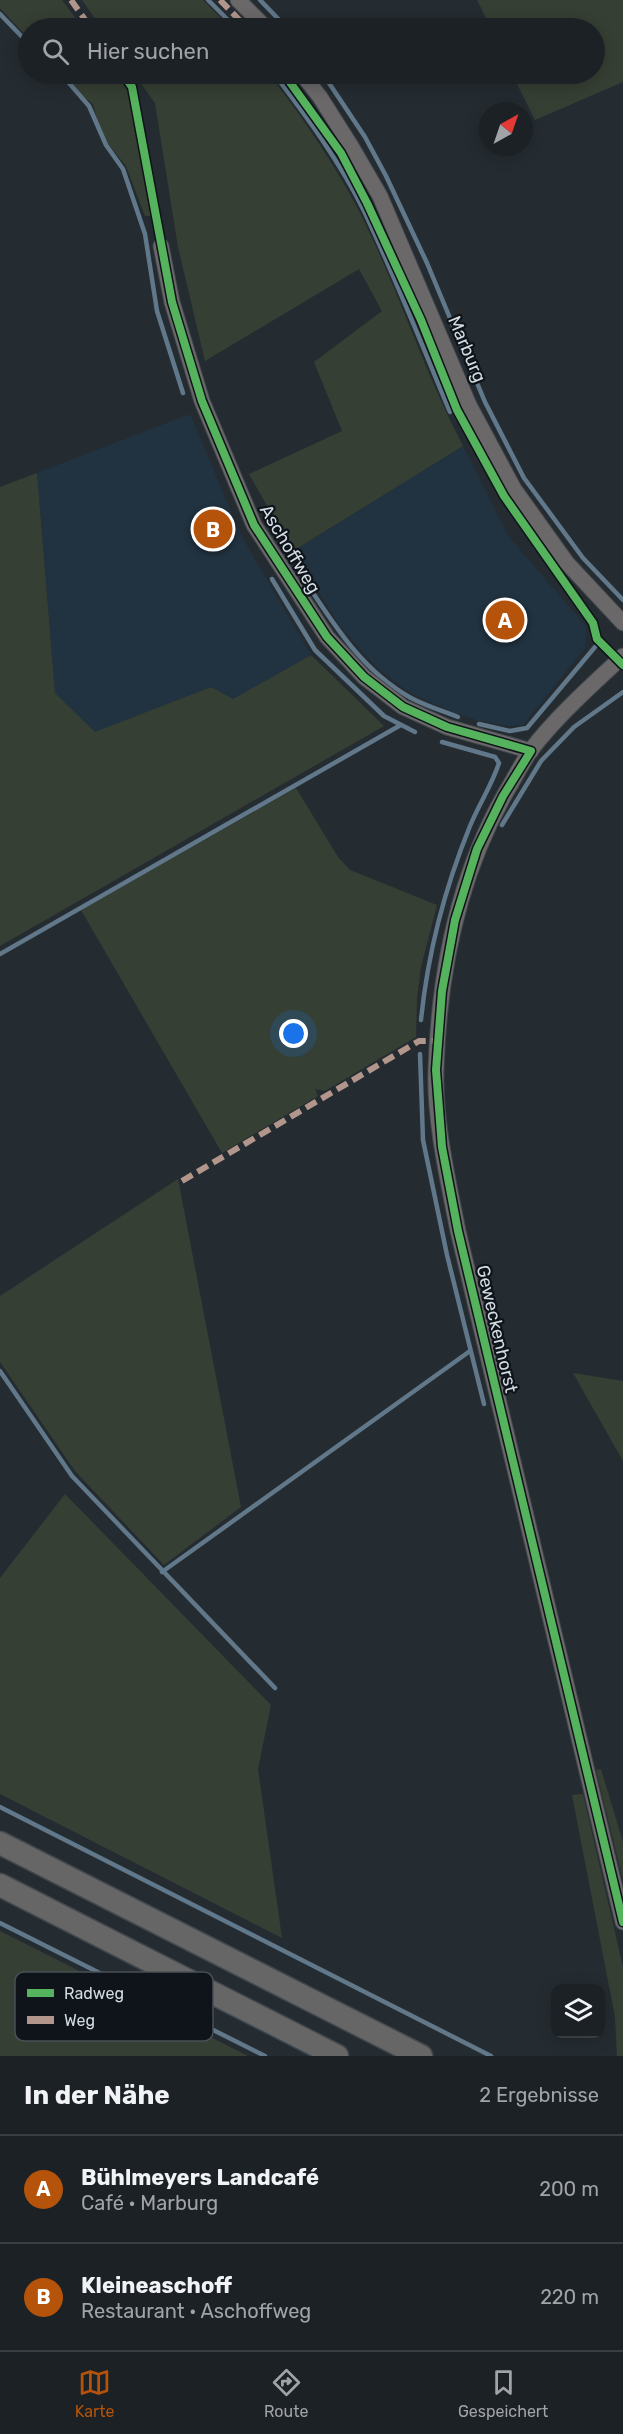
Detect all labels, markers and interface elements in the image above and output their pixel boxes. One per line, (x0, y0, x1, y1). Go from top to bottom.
search box (18, 18, 605, 84)
icon: search (39, 35, 72, 68)
text: Hier suchen (87, 38, 209, 65)
north arrow (479, 102, 533, 156)
street label: Marburg (443, 312, 491, 386)
street label: Aschoffweg (255, 501, 325, 597)
pin: B (194, 506, 232, 552)
pin: A (486, 598, 524, 642)
your location (279, 1019, 308, 1048)
street label: Geweckenhorst (472, 1263, 522, 1395)
legend (15, 1972, 213, 2041)
text: Radweg (64, 1984, 124, 2003)
map controls (551, 1984, 605, 2038)
button: layers (551, 1984, 605, 2038)
text: Weg (64, 2011, 95, 2030)
text: In der Nähe (24, 2080, 170, 2111)
text: 2 Ergebnisse (479, 2083, 599, 2107)
text: Bühlmeyers Landcafé (81, 2164, 319, 2191)
text: A (36, 2177, 51, 2201)
text: 200 m (539, 2177, 599, 2201)
text: Café · Marburg (81, 2191, 218, 2215)
text: Kleineaschoff (81, 2272, 232, 2299)
text: B (36, 2285, 51, 2309)
text: 220 m (540, 2285, 599, 2309)
text: Restaurant · Aschoffweg (81, 2299, 311, 2323)
tab: Karte (75, 2366, 114, 2421)
tab: Route (264, 2366, 308, 2421)
tab: Gespeichert (458, 2366, 548, 2421)

